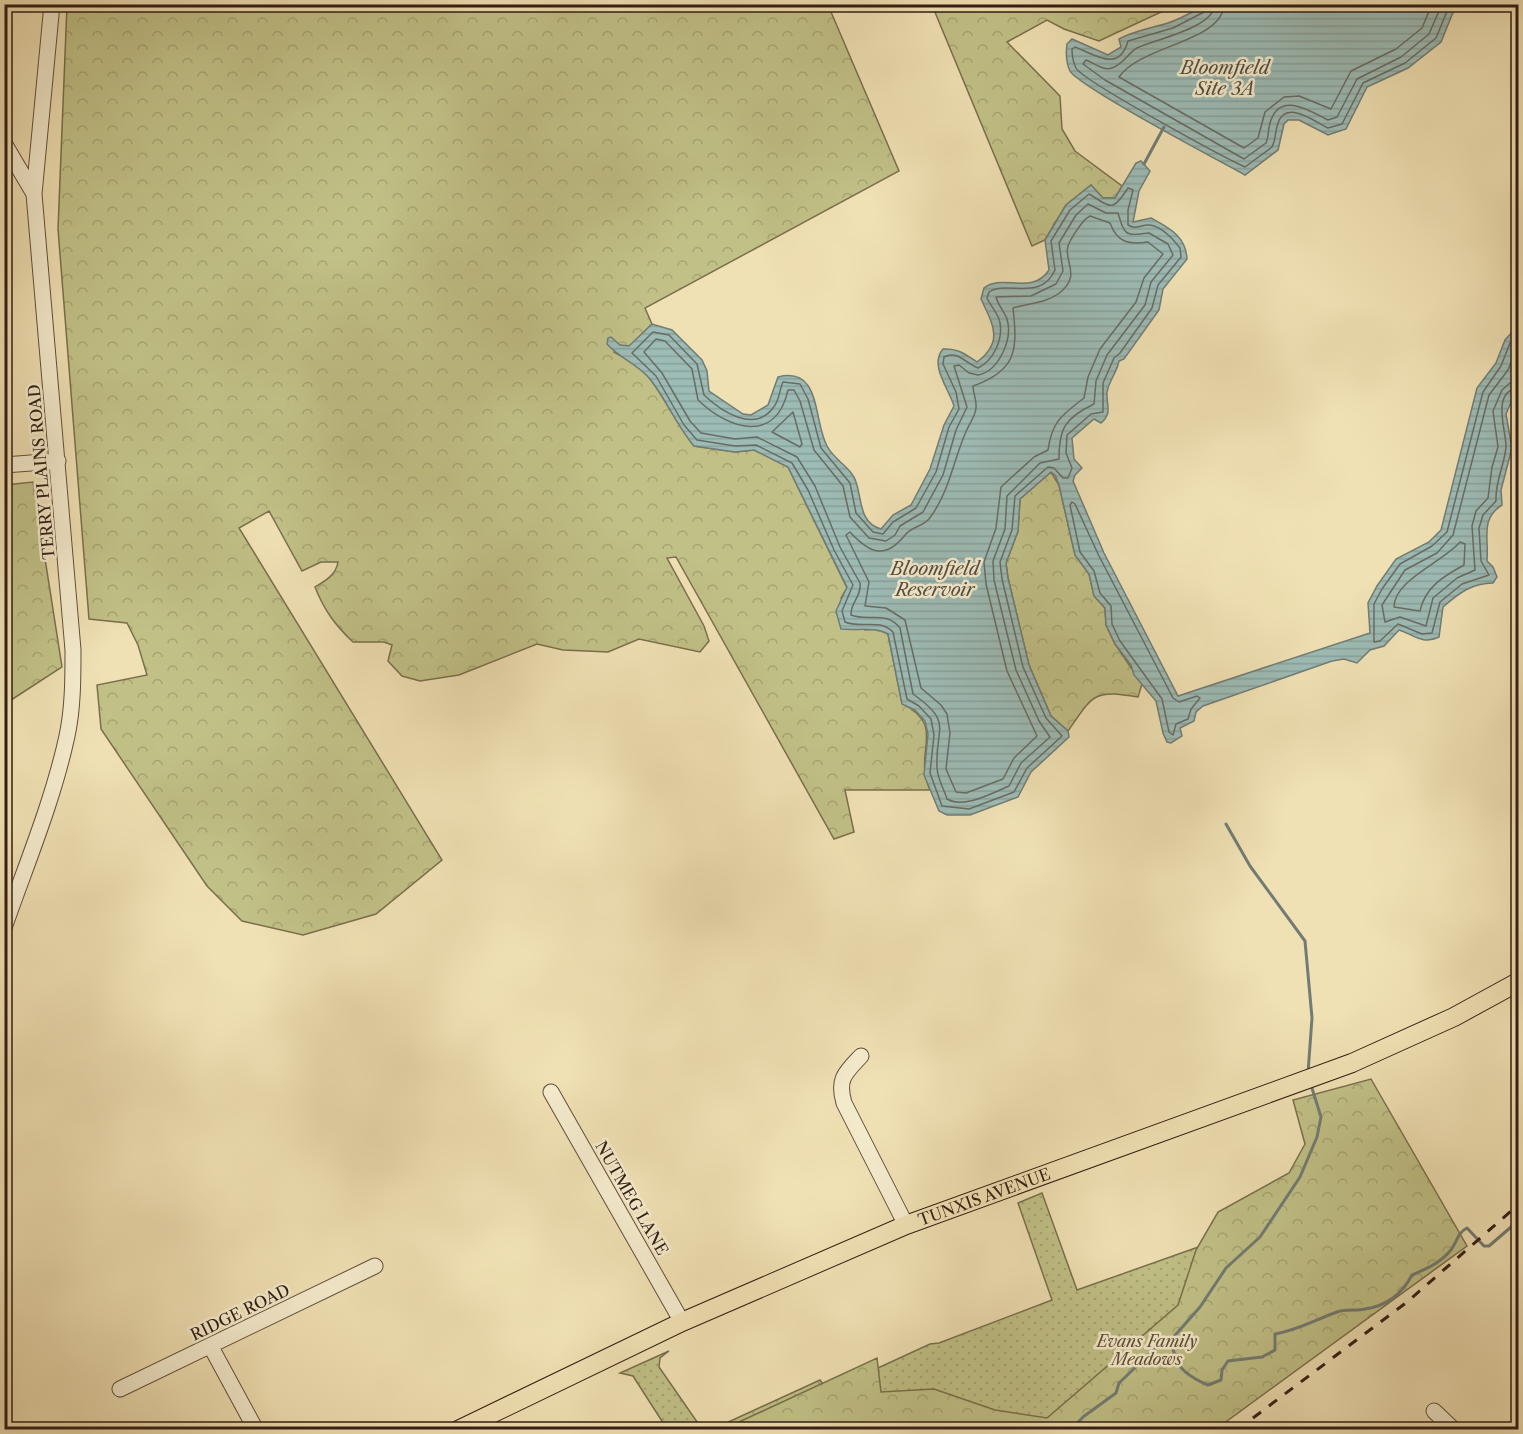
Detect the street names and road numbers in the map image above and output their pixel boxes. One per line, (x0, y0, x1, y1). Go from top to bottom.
street label: TERRY PLAINS ROAD (23, 384, 59, 560)
street label: NUTMEG LANE (591, 1137, 673, 1259)
street label: TUNXIS AVENUE (915, 1163, 1053, 1230)
street label: RIDGE ROAD (187, 1279, 293, 1345)

